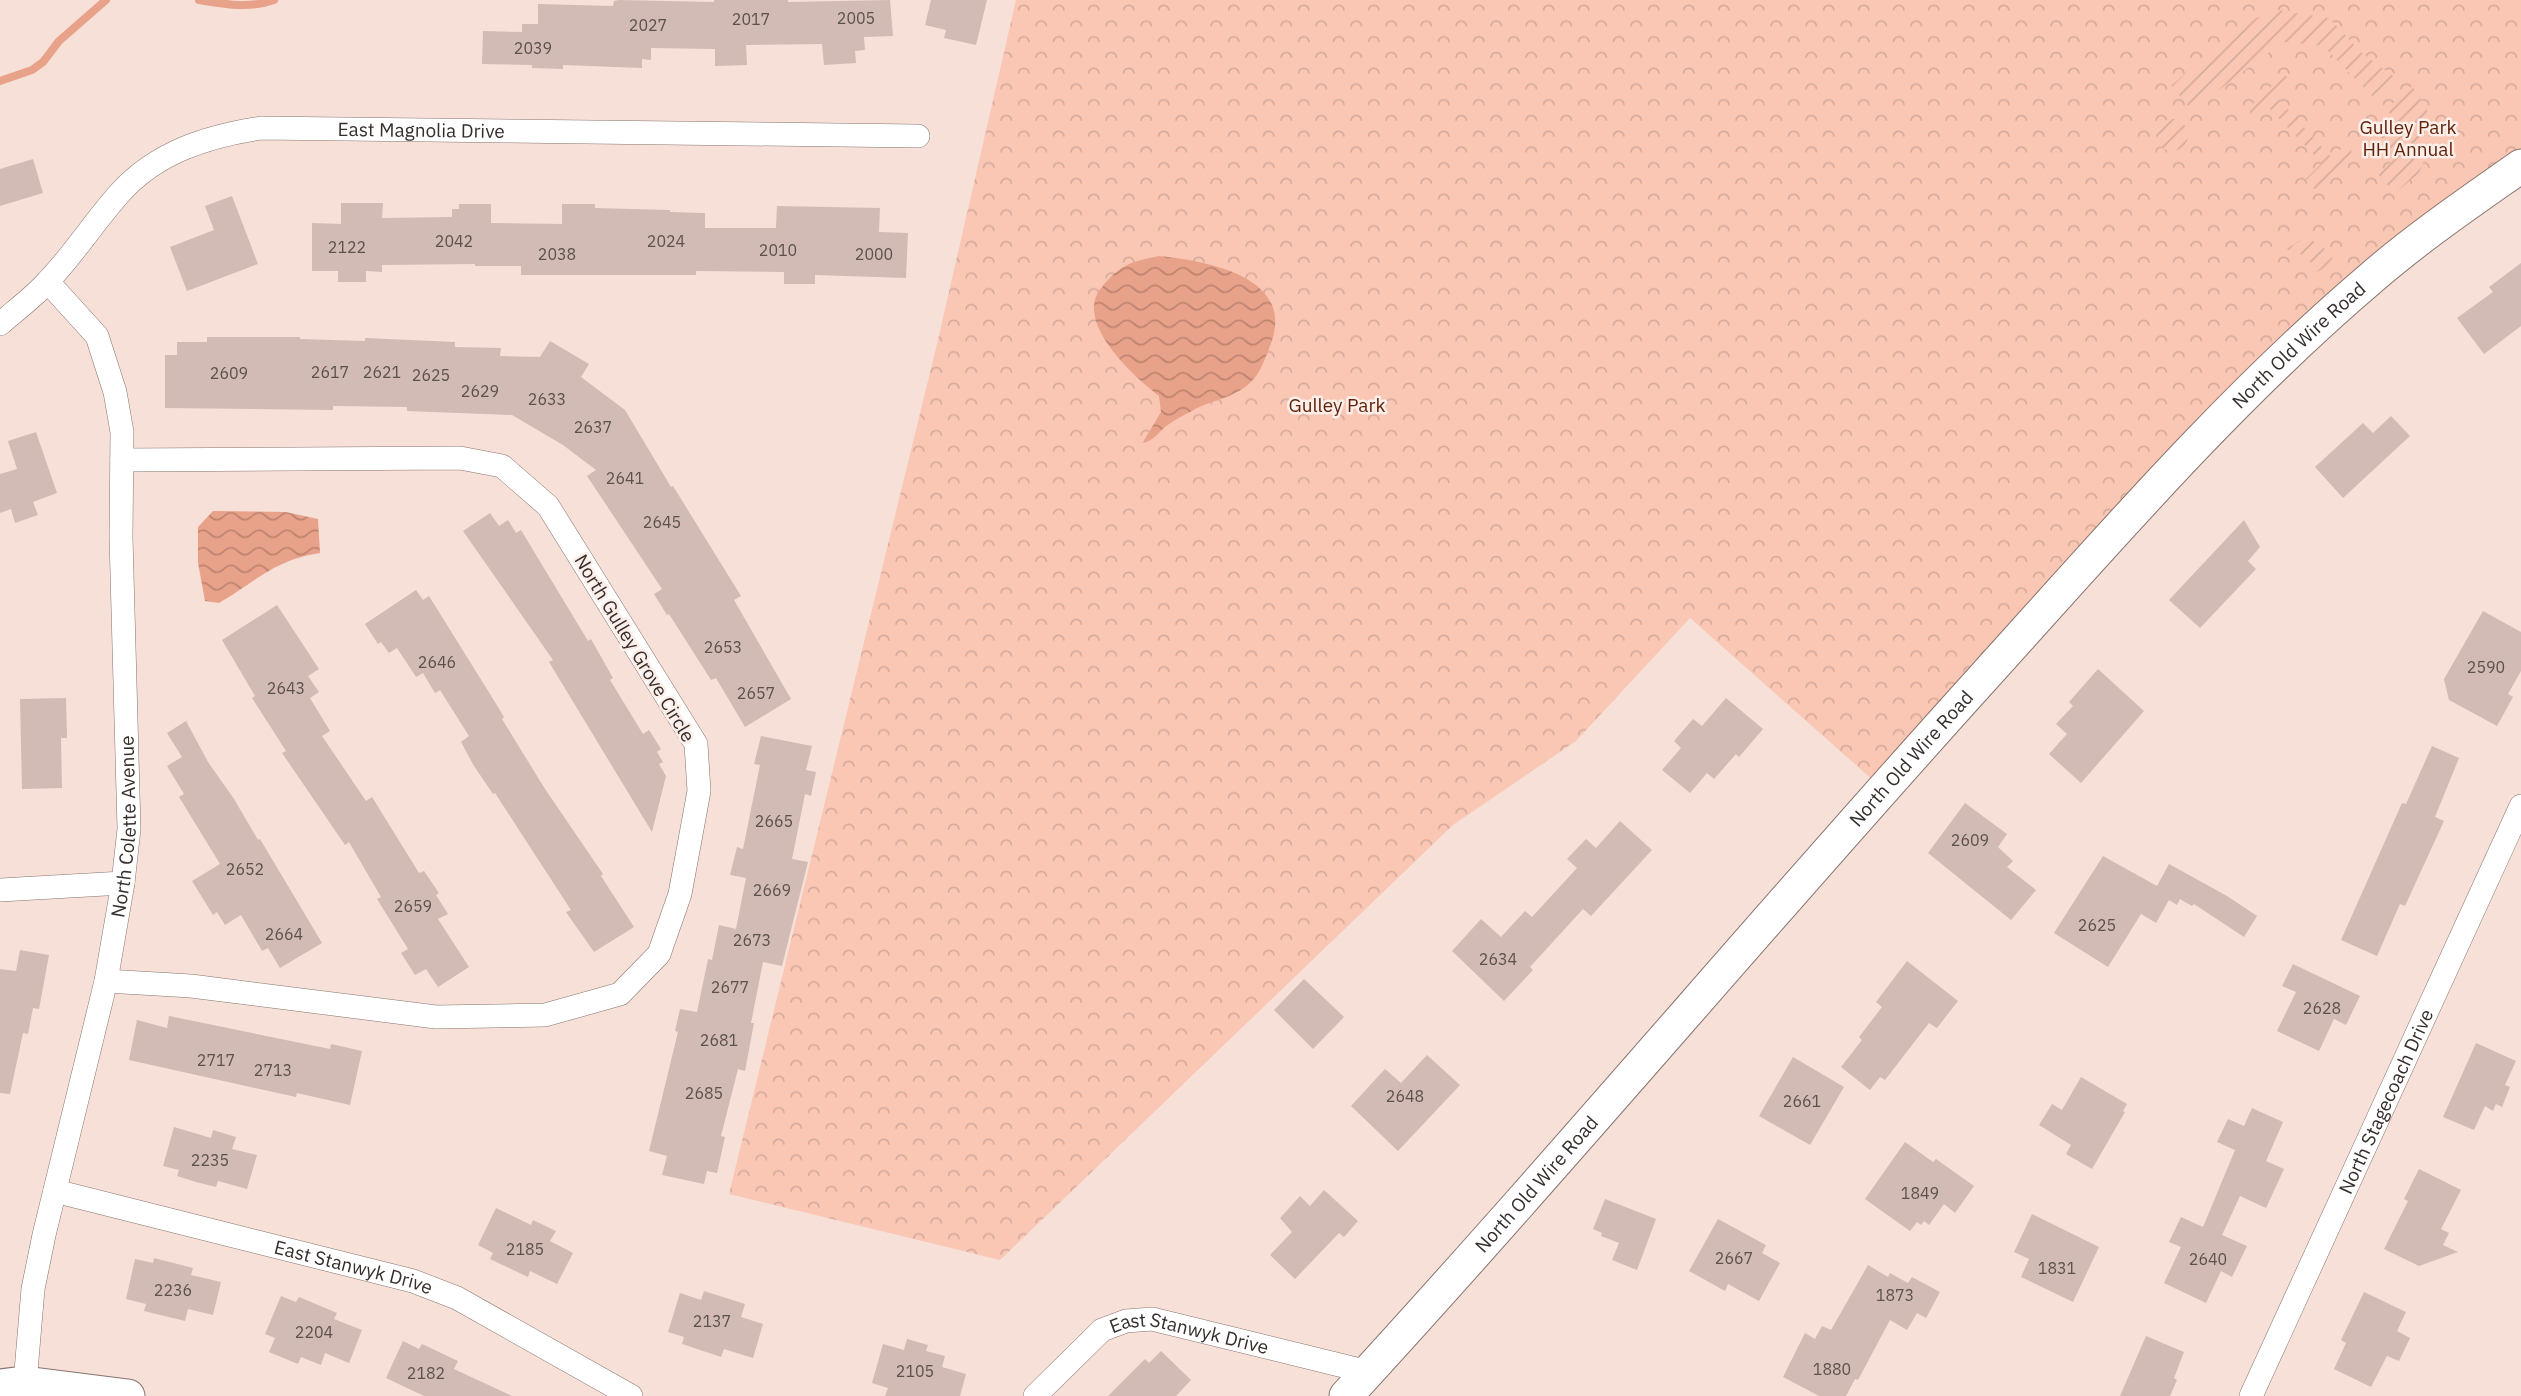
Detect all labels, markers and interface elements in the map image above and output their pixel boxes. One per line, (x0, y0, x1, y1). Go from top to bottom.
house number: 2005 (837, 8, 875, 28)
house number: 2017 (732, 9, 770, 29)
house number: 2027 (629, 15, 667, 35)
house number: 2039 (514, 38, 552, 58)
park label: Gulley Park HH Annual (2360, 115, 2457, 161)
street label: East Magnolia Drive (337, 117, 505, 143)
house number: 2042 (435, 231, 473, 251)
house number: 2024 (647, 231, 685, 251)
house number: 2122 (328, 237, 366, 257)
house number: 2010 (759, 240, 797, 260)
house number: 2038 (538, 244, 576, 264)
house number: 2000 (855, 244, 893, 264)
street label: North Old Wire Road (2227, 276, 2370, 413)
house number: 2617 (311, 362, 349, 382)
house number: 2621 (363, 362, 401, 382)
house number: 2609 (210, 363, 248, 383)
house number: 2625 (412, 365, 450, 385)
house number: 2629 (461, 381, 499, 401)
house number: 2633 (528, 389, 566, 409)
park label: Gulley Park (1289, 393, 1386, 417)
house number: 2637 (574, 417, 612, 437)
house number: 2641 (606, 468, 644, 488)
house number: 2645 (643, 512, 681, 532)
street label: North Gulley Grove Circle (569, 550, 701, 746)
house number: 2653 (704, 637, 742, 657)
house number: 2646 (418, 652, 456, 672)
house number: 2590 (2467, 657, 2505, 677)
house number: 2643 (267, 678, 305, 698)
house number: 2657 (737, 683, 775, 703)
street label: North Old Wire Road (1844, 685, 1978, 831)
street label: North Colette Avenue (105, 735, 141, 919)
house number: 2665 (755, 811, 793, 831)
house number: 2609 (1951, 830, 1989, 850)
house number: 2652 (226, 859, 264, 879)
house number: 2669 (753, 880, 791, 900)
house number: 2659 (394, 896, 432, 916)
house number: 2625 (2078, 915, 2116, 935)
house number: 2664 (265, 924, 303, 944)
house number: 2673 (733, 930, 771, 950)
house number: 2634 (1479, 949, 1517, 969)
house number: 2677 (711, 977, 749, 997)
house number: 2628 (2303, 998, 2341, 1018)
street label: North Stagecoach Drive (2333, 1005, 2438, 1198)
house number: 2681 (700, 1030, 738, 1050)
house number: 2717 (197, 1050, 235, 1070)
house number: 2713 (254, 1060, 292, 1080)
house number: 2685 (685, 1083, 723, 1103)
house number: 2648 (1386, 1086, 1424, 1106)
house number: 2661 (1783, 1091, 1821, 1111)
street label: North Old Wire Road (1470, 1111, 1603, 1257)
house number: 2235 (191, 1150, 229, 1170)
house number: 1849 (1901, 1183, 1939, 1203)
street label: East Stanwyk Drive (272, 1235, 436, 1299)
house number: 2185 (506, 1239, 544, 1259)
house number: 2667 (1715, 1248, 1753, 1268)
house number: 2640 (2189, 1249, 2227, 1269)
house number: 1831 (2038, 1258, 2076, 1278)
house number: 2236 (154, 1280, 192, 1300)
house number: 1873 (1876, 1285, 1914, 1305)
street label: East Stanwyk Drive (1106, 1307, 1271, 1359)
house number: 2137 (693, 1311, 731, 1331)
house number: 2204 (295, 1322, 333, 1342)
house number: 1880 (1813, 1359, 1851, 1379)
house number: 2105 (896, 1361, 934, 1381)
house number: 2182 (407, 1363, 445, 1383)

